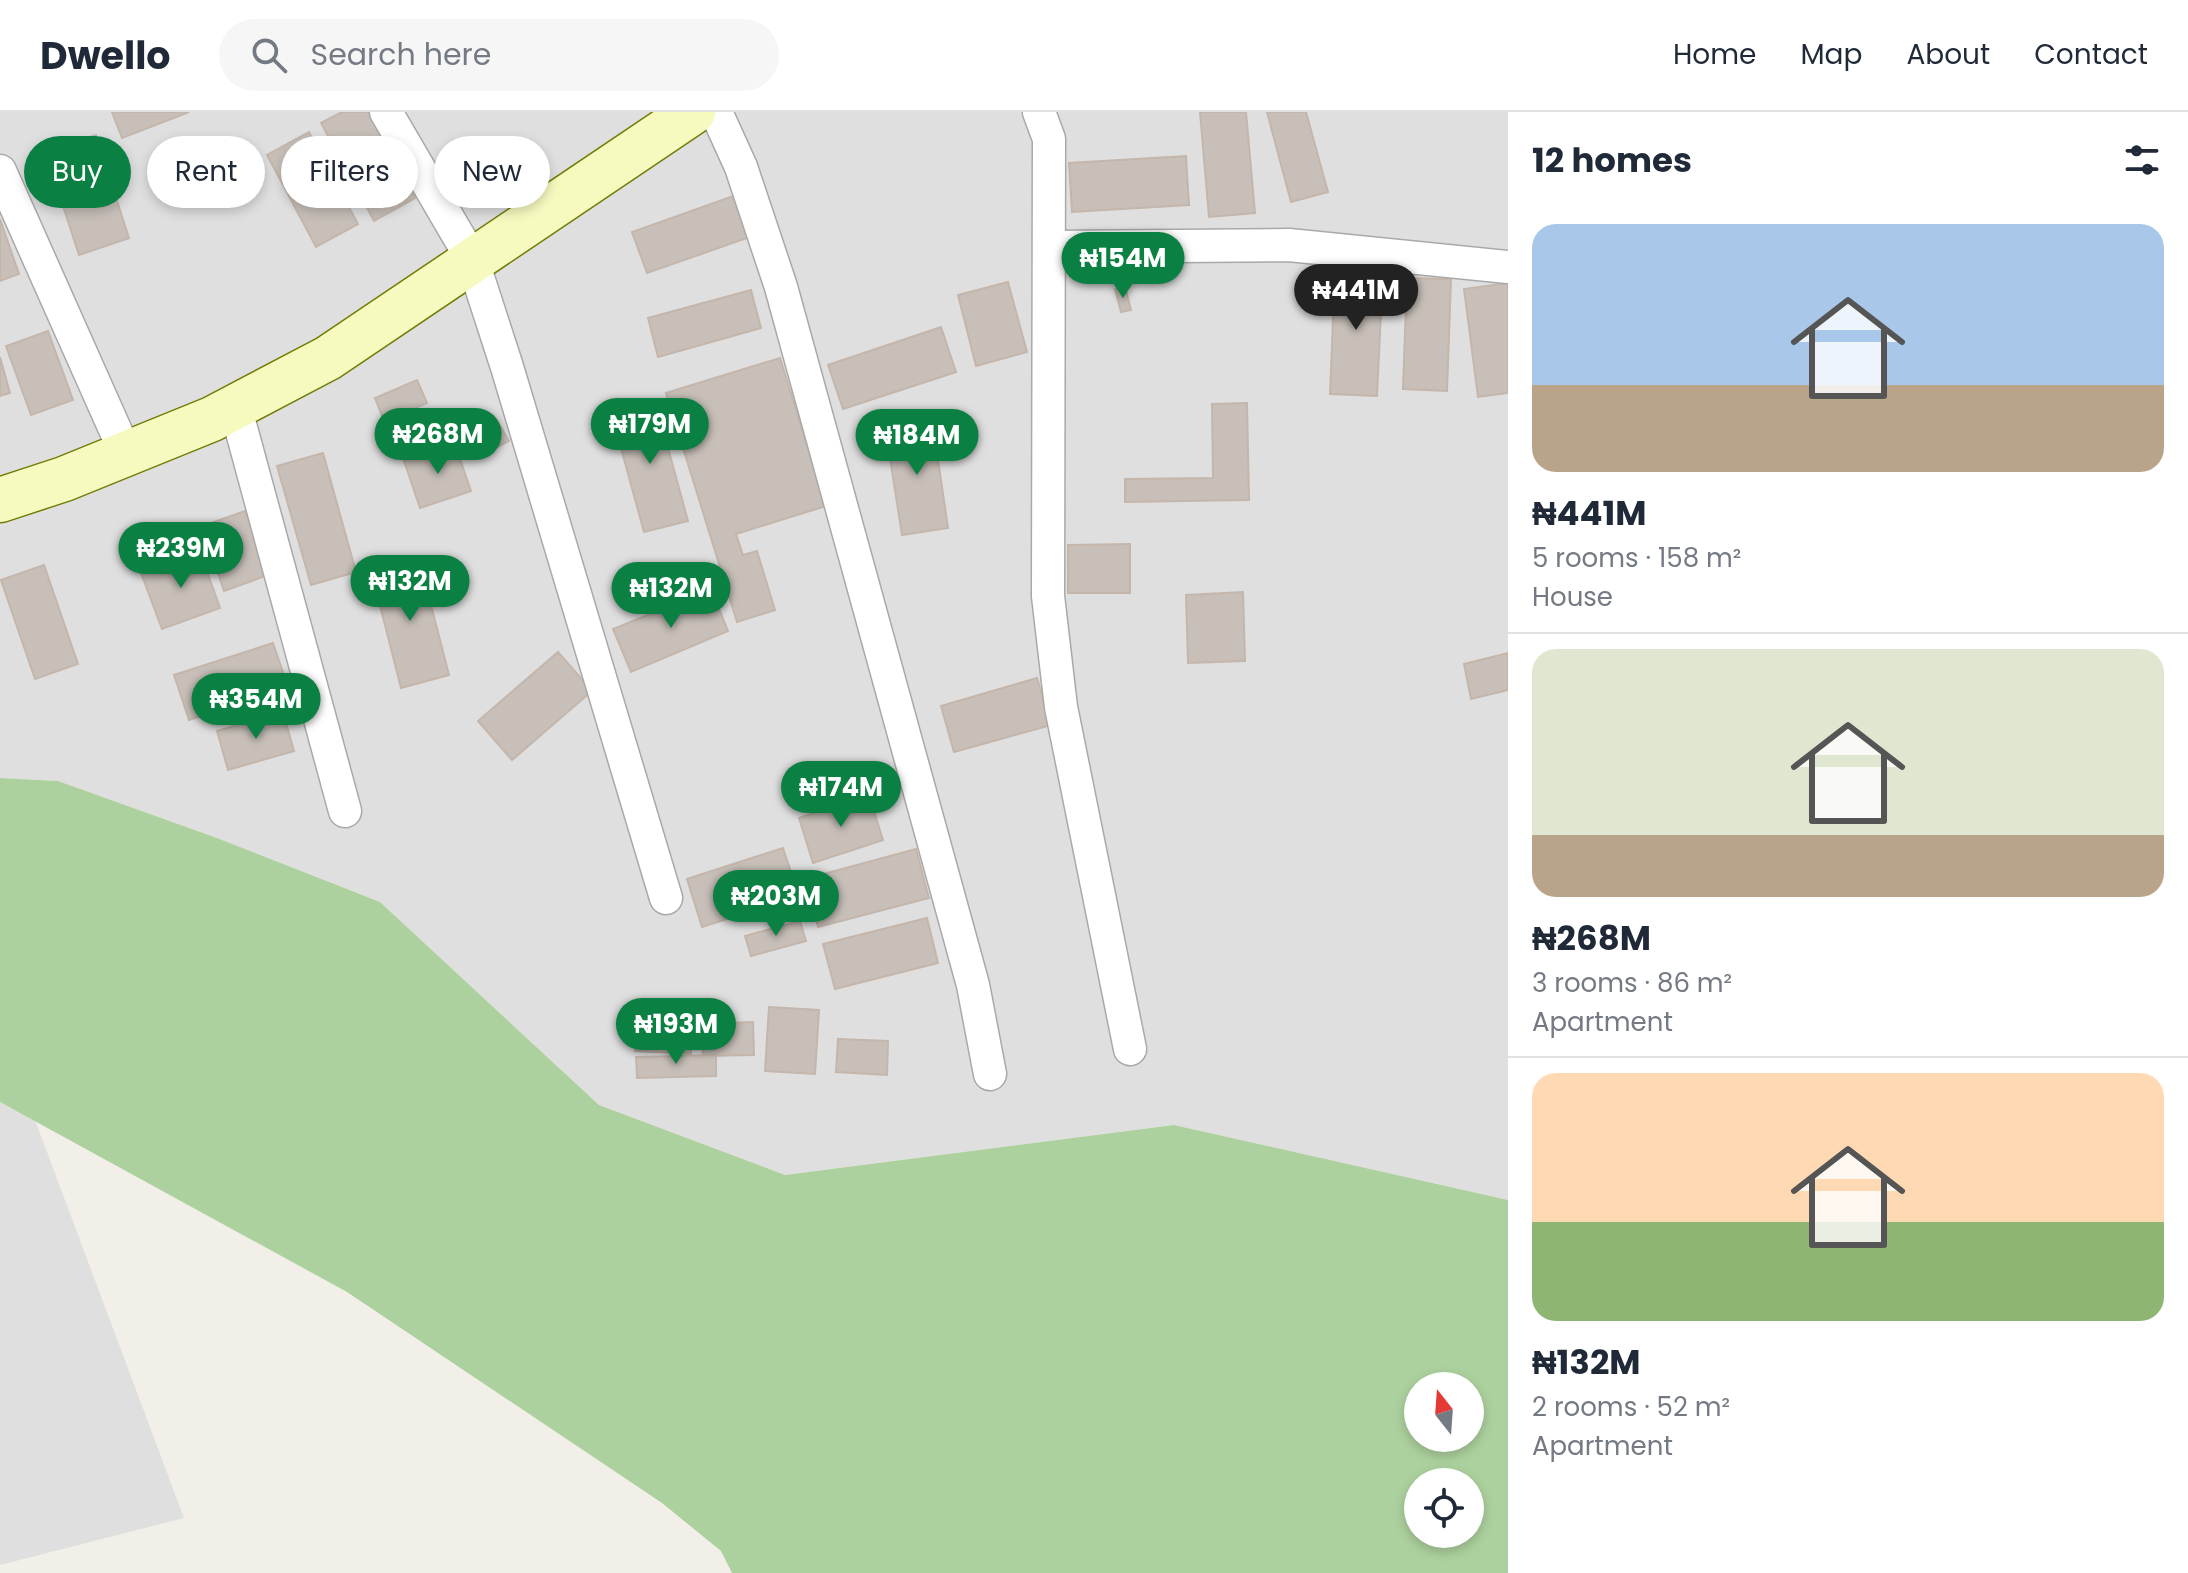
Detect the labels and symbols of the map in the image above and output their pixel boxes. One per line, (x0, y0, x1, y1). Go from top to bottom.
pin: ₦154M (1067, 232, 1179, 300)
pin: ₦441M (1300, 264, 1412, 332)
pin: ₦179M (594, 398, 706, 466)
pin: ₦268M (382, 408, 494, 476)
pin: ₦184M (861, 409, 973, 477)
pin: ₦239M (125, 522, 237, 590)
pin: ₦132M (354, 555, 466, 623)
pin: ₦132M (615, 562, 727, 630)
pin: ₦354M (200, 673, 312, 741)
pin: ₦174M (785, 761, 897, 829)
pin: ₦203M (720, 870, 832, 938)
pin: ₦193M (620, 998, 732, 1066)
north arrow (1404, 1372, 1484, 1452)

